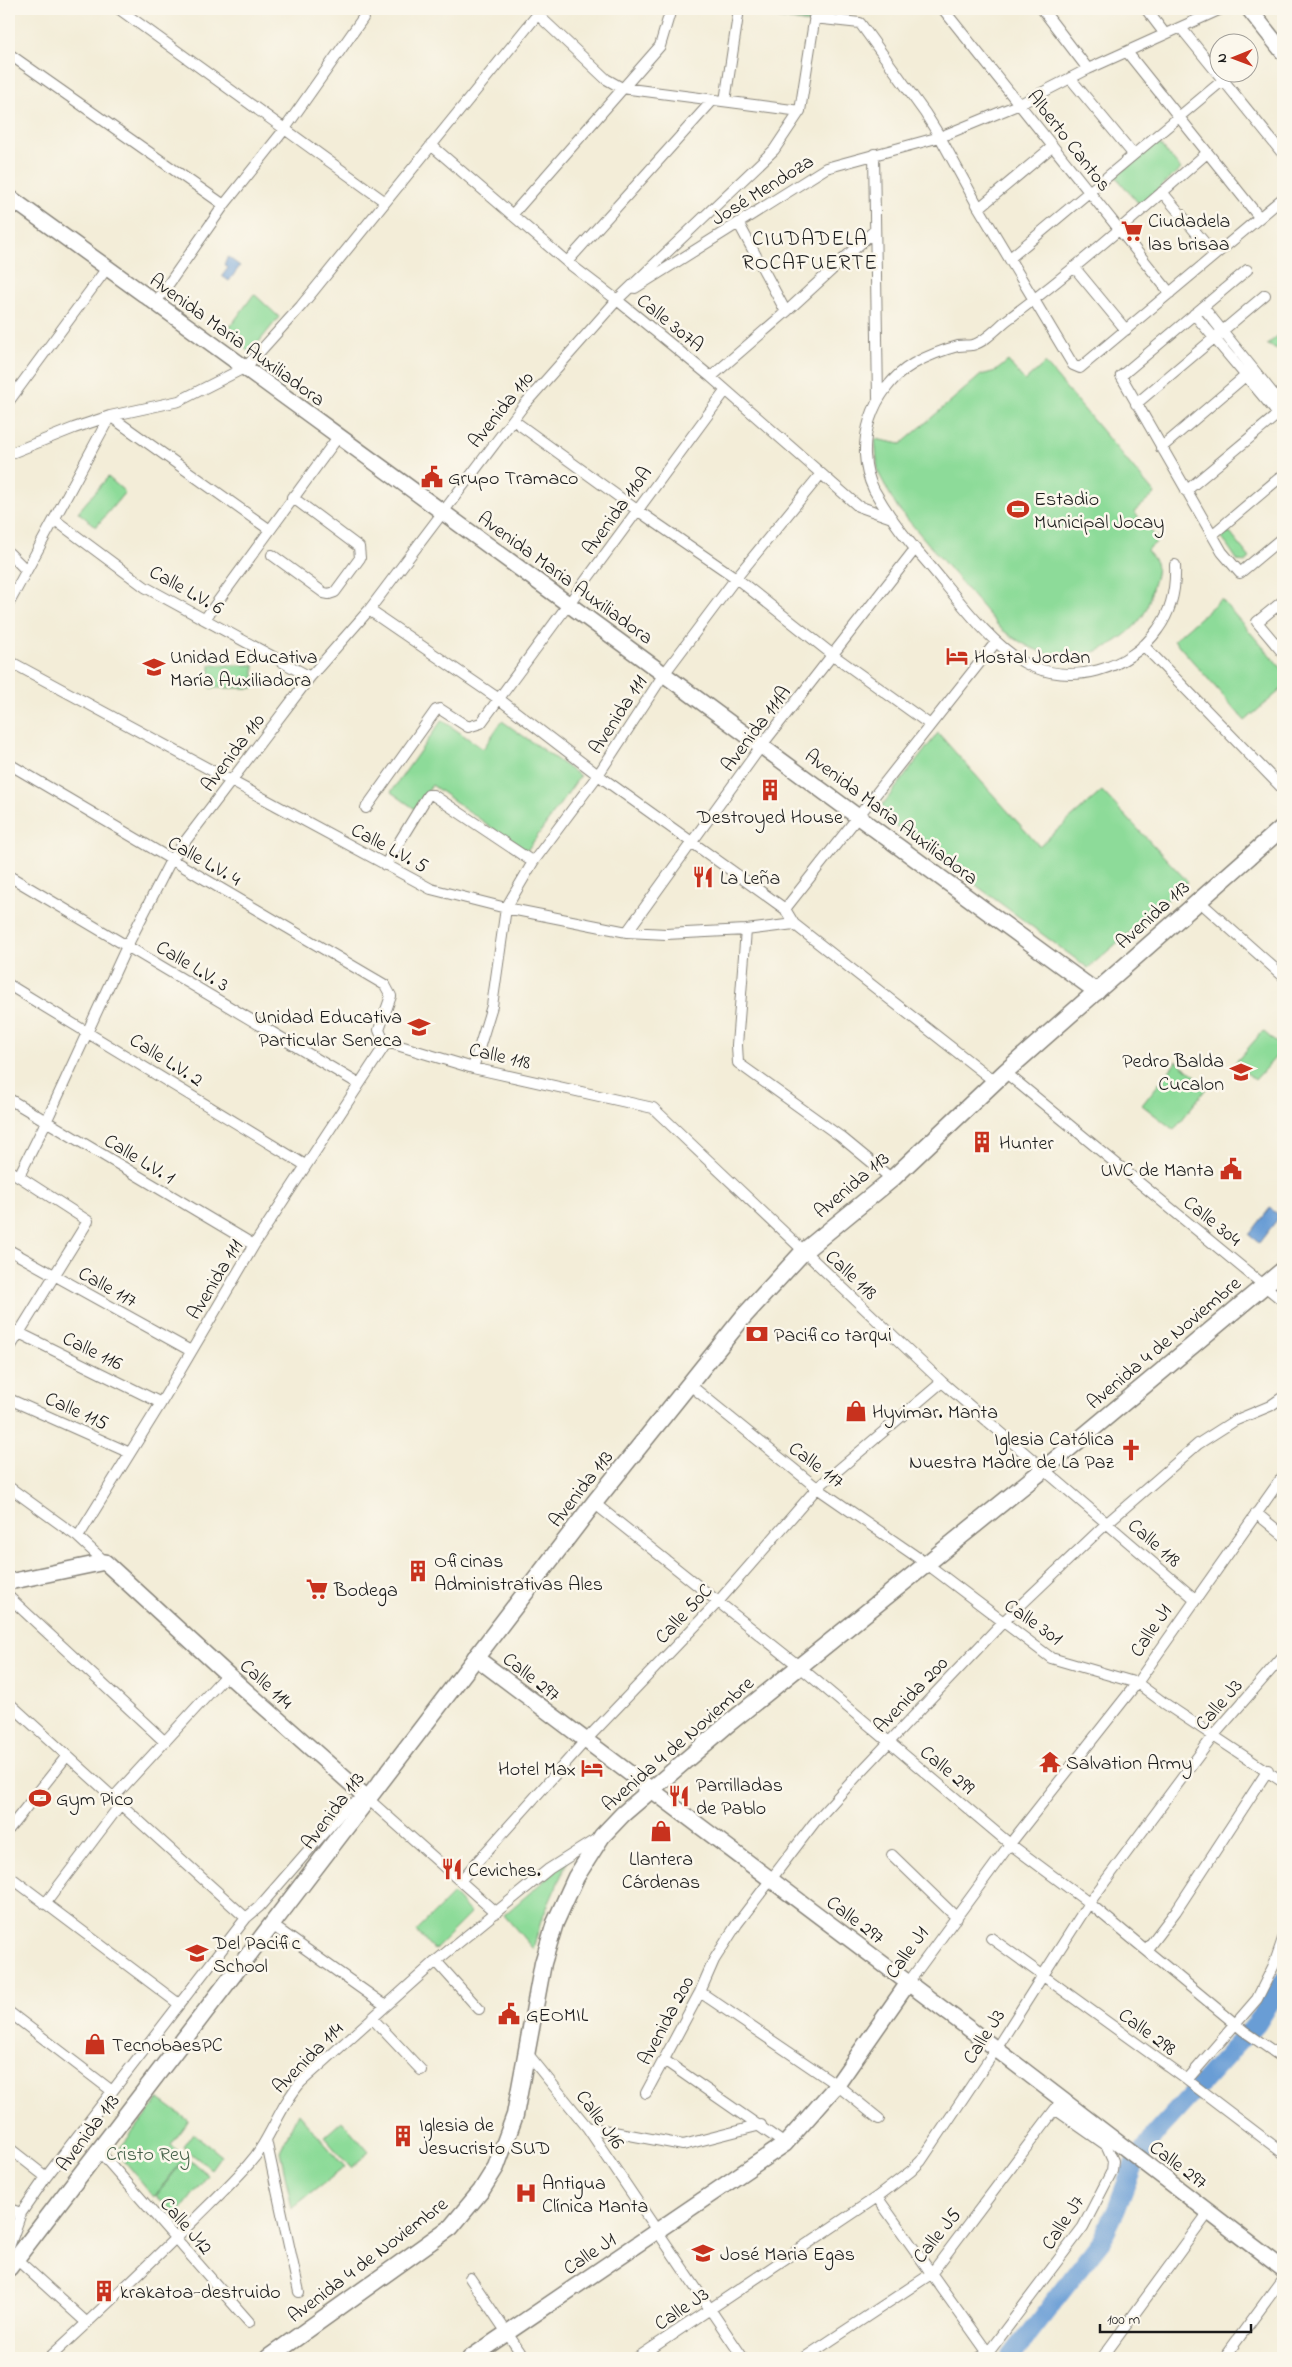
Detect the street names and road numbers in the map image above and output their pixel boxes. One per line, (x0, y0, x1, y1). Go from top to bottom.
street label: Alberto Cantos (1019, 84, 1117, 199)
street label: José Mendoza (706, 148, 820, 234)
street label: Avenida Maria Auxiliadora (143, 267, 331, 415)
street label: Calle 307A (629, 288, 710, 360)
street label: Avenida 110 (462, 366, 542, 455)
street label: Avenida 110A (576, 461, 660, 562)
street label: Avenida Maria Auxiliadora (471, 505, 659, 653)
street label: Calle L.V. 6 (143, 559, 229, 624)
street label: Avenida 111 (583, 670, 656, 761)
street label: Avenida 111A (715, 680, 799, 779)
street label: Avenida 110 (195, 708, 273, 799)
street label: Avenida Maria Auxiliadora (797, 743, 984, 893)
street label: Calle L.V. 5 (345, 817, 433, 882)
street label: Calle L.V. 4 (162, 829, 246, 895)
street label: Avenida 113 (1110, 875, 1197, 957)
street label: Calle L.V. 3 (150, 934, 234, 1000)
street label: Calle L.V. 2 (123, 1027, 208, 1095)
street label: Calle 118 (466, 1036, 533, 1079)
street label: Calle L.V. 1 (97, 1127, 180, 1193)
street label: Avenida 113 (808, 1146, 897, 1226)
street label: Calle 304 (1176, 1189, 1247, 1254)
street label: Avenida 111 (181, 1235, 252, 1326)
street label: Calle 118 (817, 1244, 883, 1308)
street label: Calle 117 (72, 1260, 142, 1316)
street label: Avenida 4 de Noviembre (1081, 1270, 1248, 1417)
street label: Calle 116 (57, 1325, 127, 1379)
street label: Calle 115 (40, 1385, 112, 1439)
street label: Calle 117 (781, 1435, 850, 1497)
street label: Avenida 113 (543, 1445, 621, 1534)
street label: Calle 118 (1120, 1512, 1187, 1575)
street label: Calle 50C (649, 1578, 721, 1651)
street label: Calle 301 (997, 1592, 1068, 1654)
street label: Calle J1 (1124, 1599, 1180, 1664)
street label: Calle 297 (495, 1646, 566, 1710)
street label: Avenida 200 (868, 1650, 956, 1741)
street label: Calle 114 (232, 1653, 299, 1717)
street label: Avenida 4 de Noviembre (596, 1670, 761, 1819)
street label: Calle J3 (1189, 1673, 1251, 1738)
street label: Calle 299 (912, 1739, 980, 1803)
street label: Avenida 113 (295, 1766, 373, 1857)
street label: Calle 297 (819, 1889, 890, 1953)
street label: Calle J1 (879, 1921, 937, 1986)
street label: Avenida 200 (632, 1971, 703, 2071)
street label: Calle 298 (1111, 2002, 1182, 2064)
street label: Calle J3 (956, 2004, 1014, 2071)
street label: Avenida 114 (266, 2016, 351, 2101)
street label: Calle J16 (567, 2085, 631, 2156)
street label: Avenida 113 (50, 2088, 128, 2179)
street label: Calle 297 (1142, 2134, 1213, 2198)
street label: Calle J7 (1035, 2190, 1093, 2257)
street label: Calle J12 (152, 2191, 219, 2262)
street label: Avenida 4 de Noviembre (282, 2191, 455, 2331)
street label: Calle J5 (907, 2203, 969, 2270)
street label: Calle J1 (558, 2227, 623, 2283)
street label: Calle J3 (649, 2281, 716, 2339)

